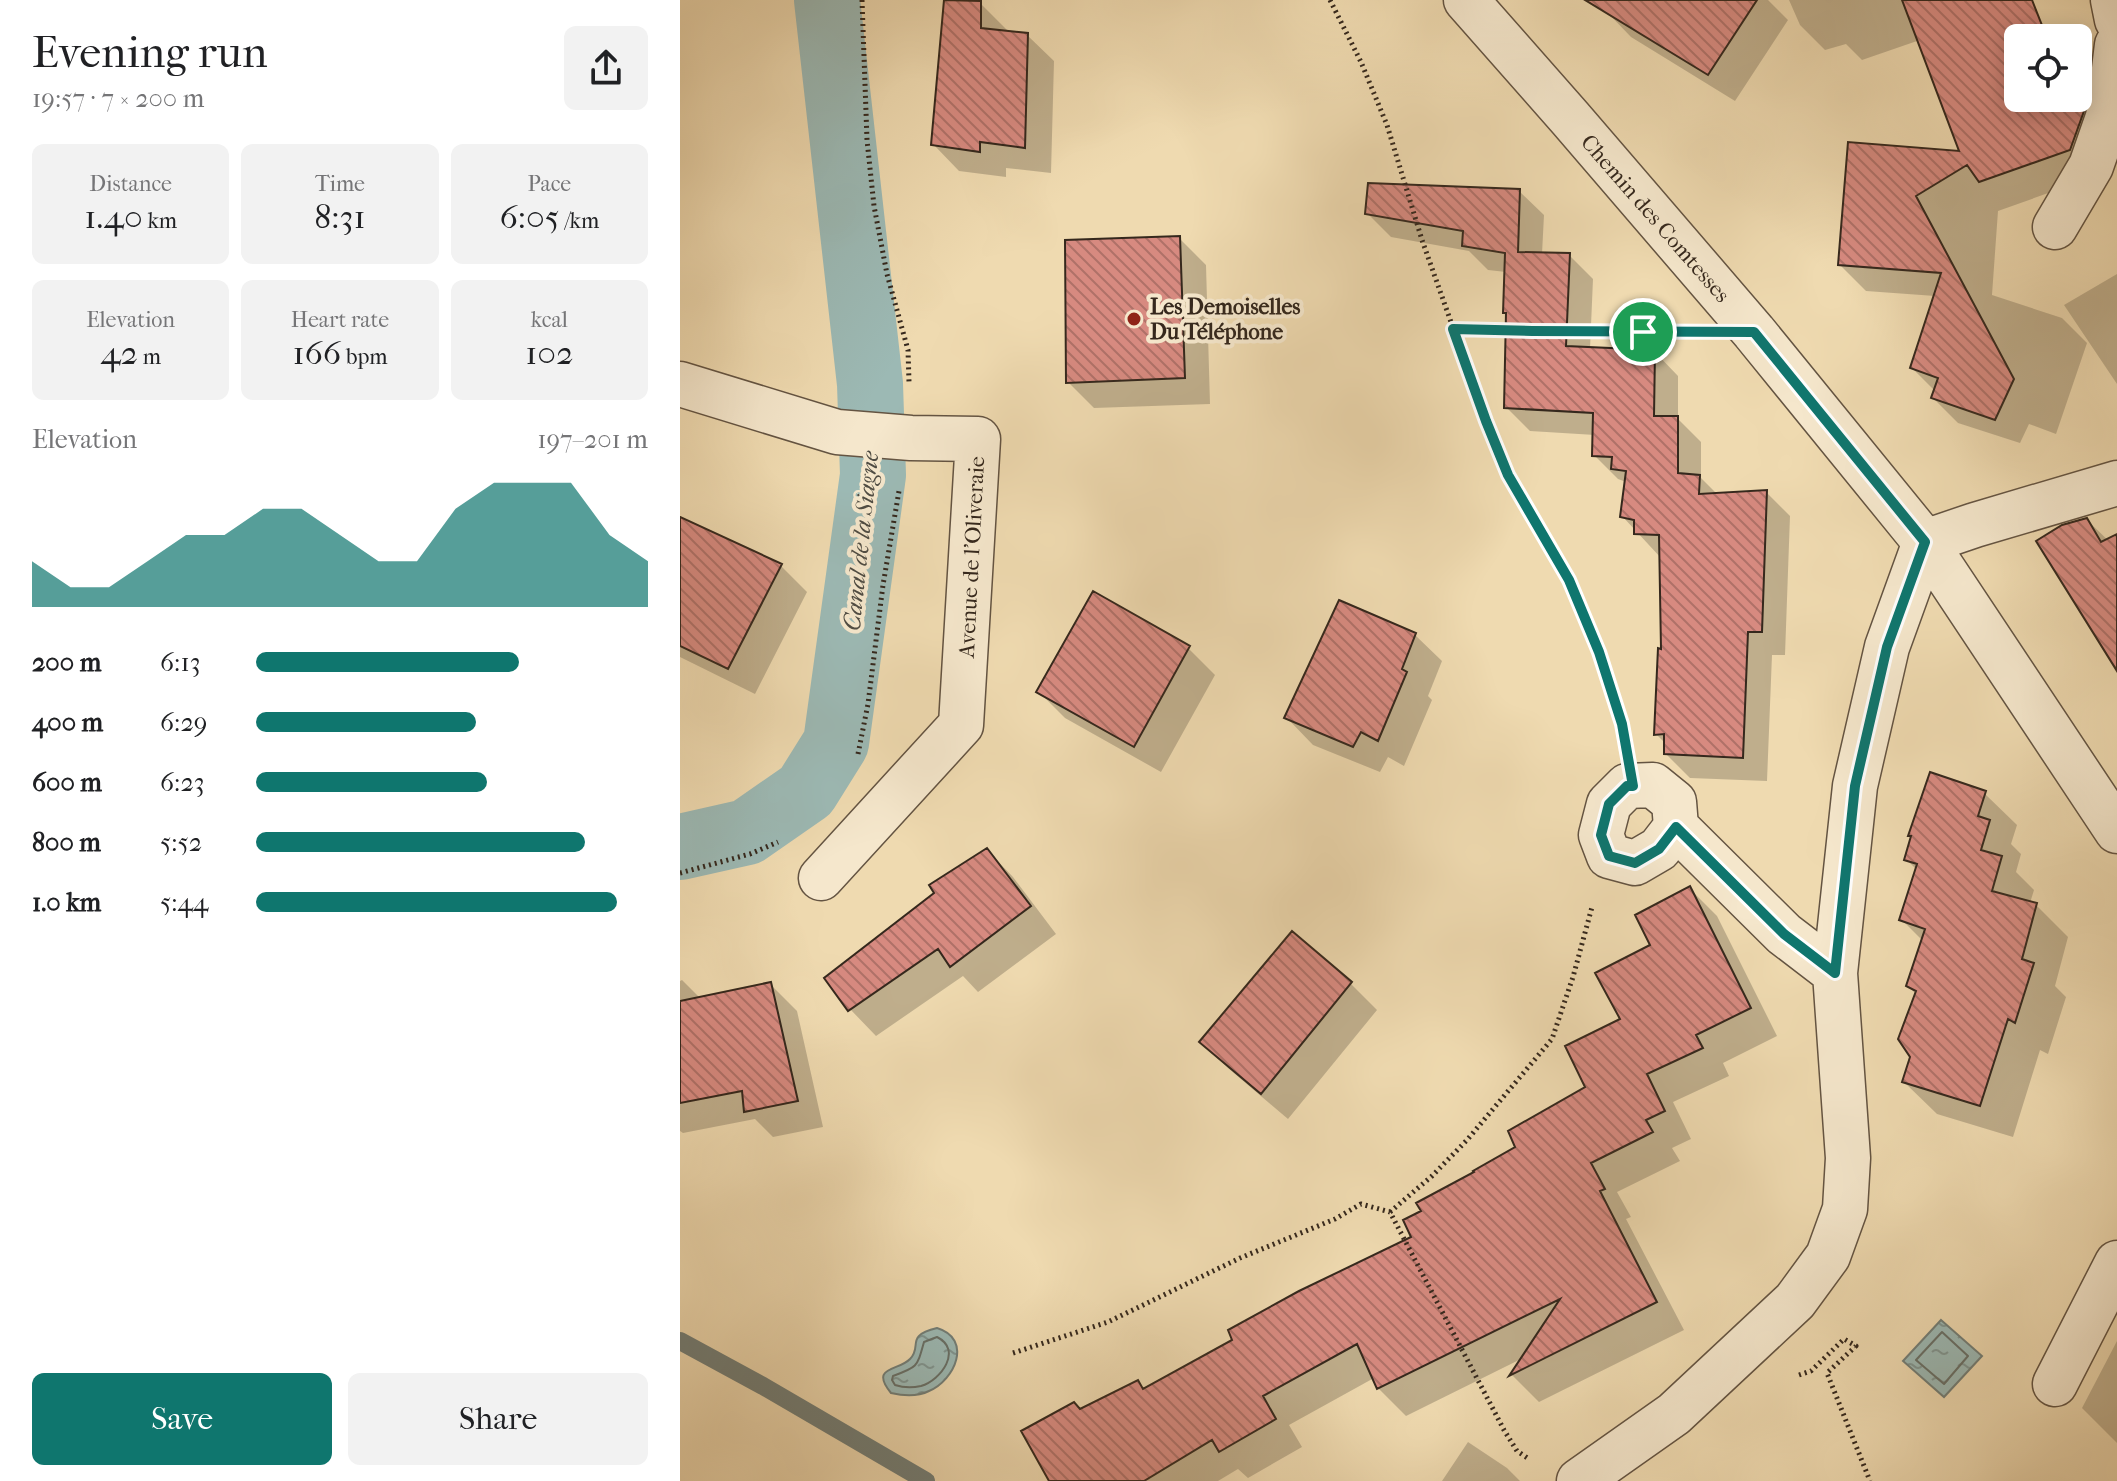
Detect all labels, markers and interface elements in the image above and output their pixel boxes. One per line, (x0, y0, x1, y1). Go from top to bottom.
map controls (2004, 24, 2092, 112)
button: locate (2004, 24, 2092, 112)
button: share (564, 26, 648, 110)
text: Evening run (32, 27, 267, 78)
text: 19:57 · 7 × 200 m (32, 83, 204, 114)
street label: Chemin des Comtesses (1575, 129, 1735, 308)
text: Distance (89, 171, 172, 197)
text: Time (315, 171, 365, 197)
text: Pace (527, 171, 571, 197)
text: 1.40 (84, 197, 143, 237)
text: 8:31 (314, 197, 366, 237)
text: 6:05 (499, 197, 560, 237)
text: km (143, 208, 177, 234)
text: /km (560, 208, 599, 234)
place label: Les Demoiselles Du Téléphone (1150, 294, 1300, 345)
pin (1609, 298, 1677, 366)
text: Elevation (86, 307, 175, 333)
text: Heart rate (291, 307, 389, 333)
text: kcal (531, 307, 568, 333)
marker: Les Demoiselles Du Téléphone (1125, 310, 1143, 328)
icon: arrive (1621, 310, 1665, 354)
text: 42 (100, 333, 138, 373)
text: 166 (292, 333, 341, 373)
text: 102 (525, 333, 573, 373)
text: m (138, 344, 161, 370)
text: bpm (341, 344, 388, 370)
text: Elevation (32, 424, 137, 455)
text: 197–201 m (537, 424, 648, 455)
water label: Canal de la Siagne (838, 449, 884, 632)
street label: Avenue de l'Oliveraie (954, 455, 990, 660)
text: 200 m (32, 647, 101, 678)
text: 6:13 (160, 647, 200, 678)
text: 400 m (32, 707, 103, 738)
text: 6:29 (160, 707, 207, 738)
text: 600 m (32, 767, 102, 798)
text: 6:23 (160, 767, 204, 798)
text: 800 m (32, 827, 101, 858)
text: 5:52 (160, 827, 202, 858)
text: 1.0 km (32, 887, 101, 918)
text: 5:44 (160, 887, 208, 918)
button: Save (32, 1373, 332, 1465)
button: Share (348, 1373, 648, 1465)

